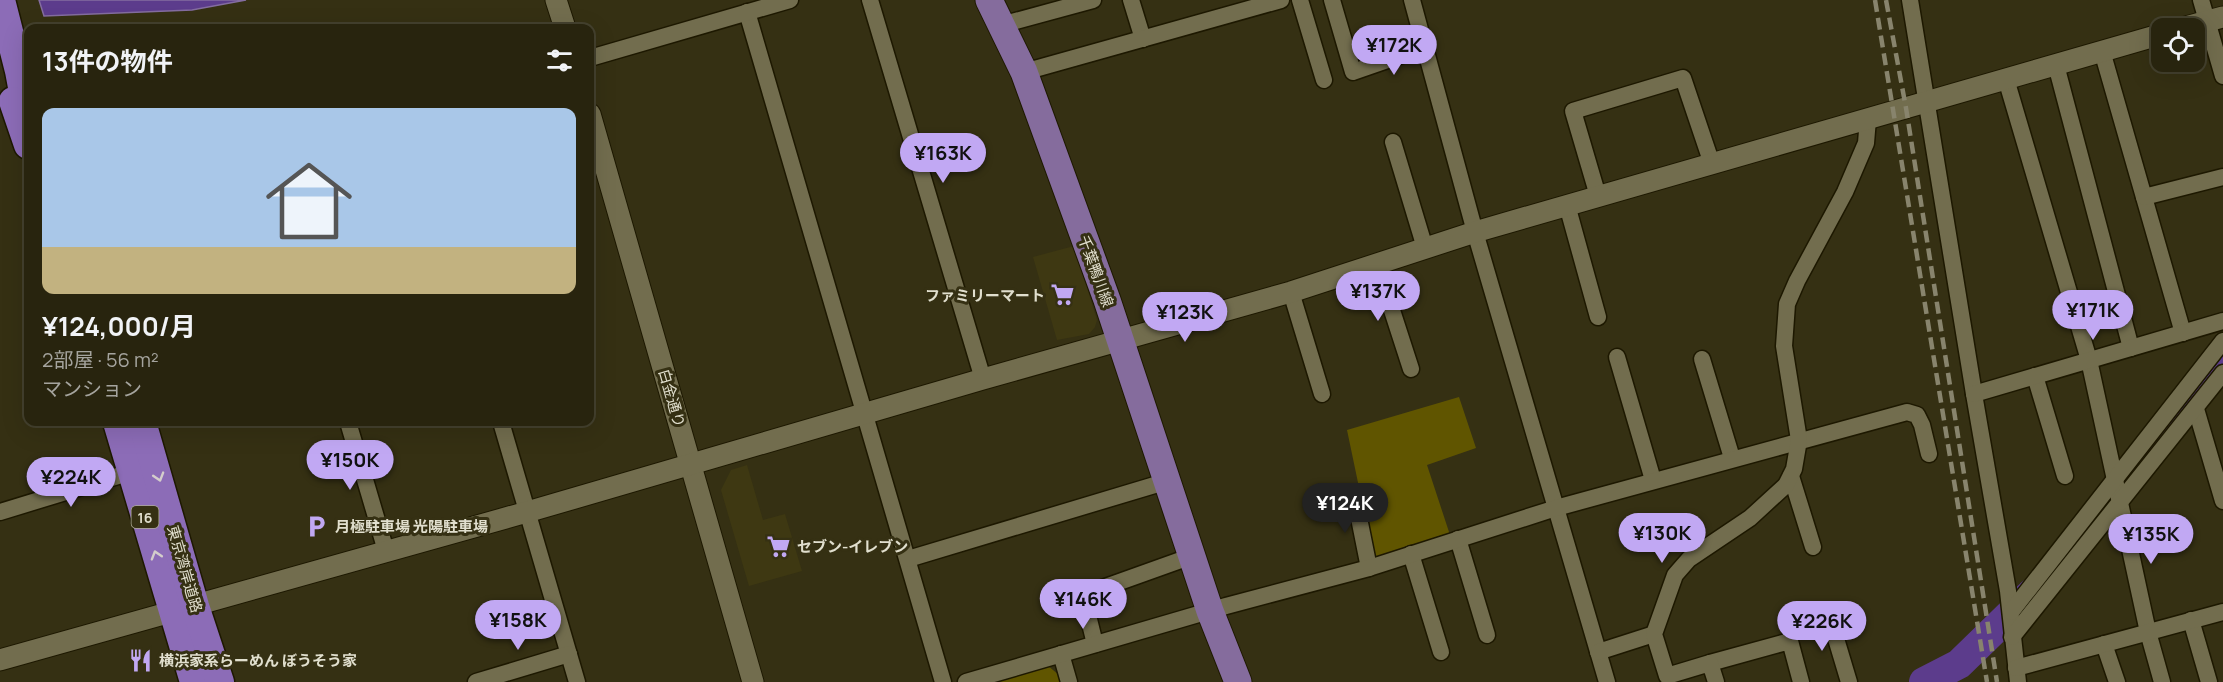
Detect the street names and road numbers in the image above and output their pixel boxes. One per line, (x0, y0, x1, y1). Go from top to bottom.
street label: 千葉鴨川線 (1073, 232, 1119, 310)
street label: 白金通り (654, 366, 690, 430)
road number: 16 (132, 506, 158, 528)
street label: 東京湾岸道路 (163, 523, 207, 615)

